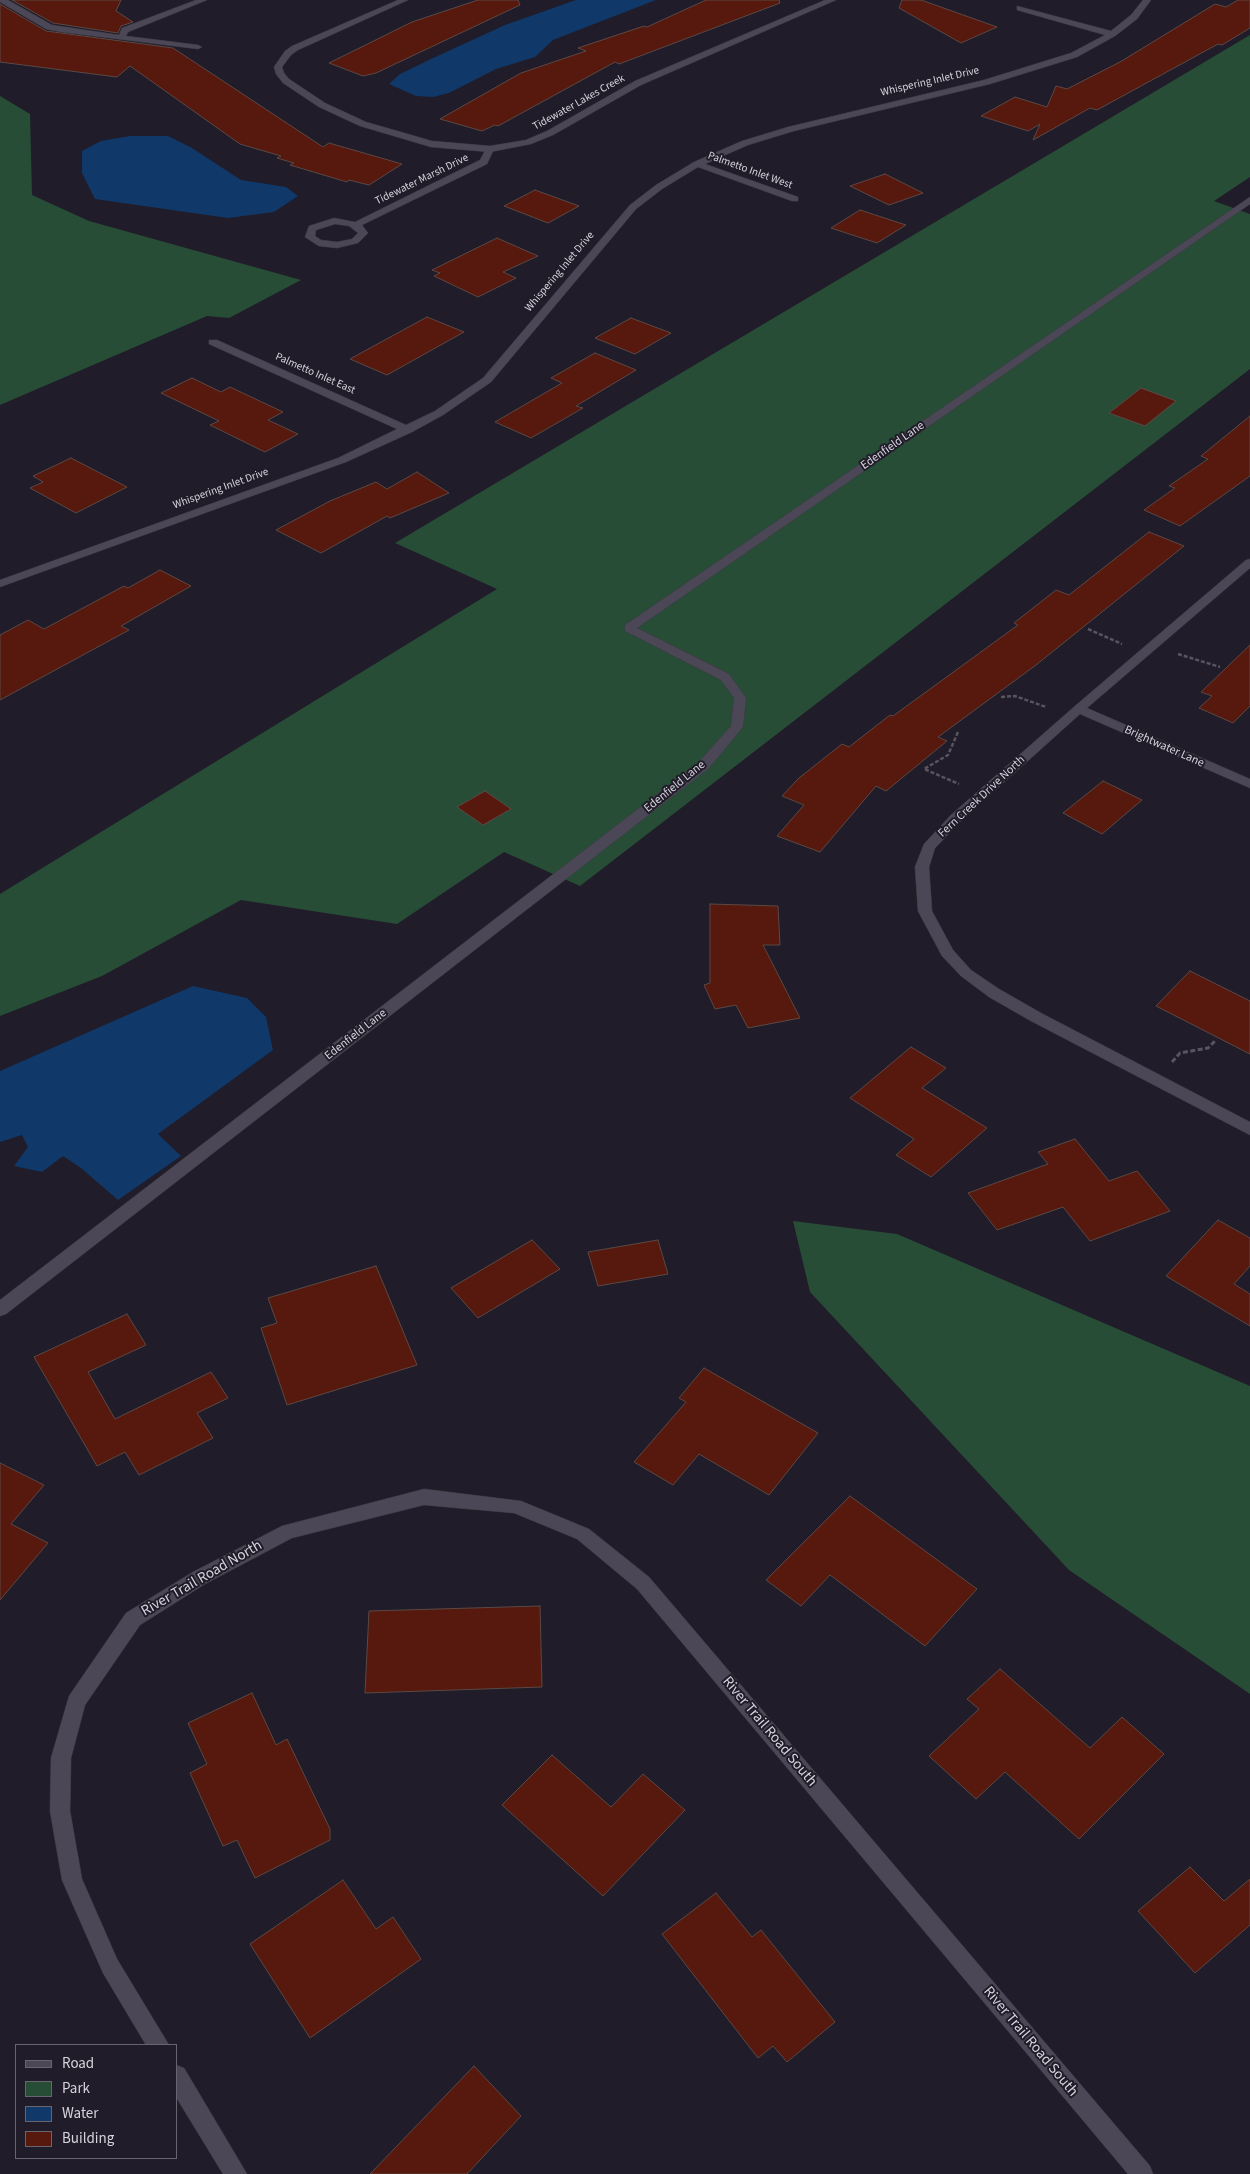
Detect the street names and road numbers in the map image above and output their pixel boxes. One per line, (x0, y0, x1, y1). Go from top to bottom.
street label: Whispering Inlet Drive (879, 64, 981, 100)
street label: Tidewater Lakes Creek (531, 72, 627, 134)
street label: Palmetto Inlet West (706, 150, 794, 192)
street label: Tidewater Marsh Drive (373, 152, 471, 208)
street label: Whispering Inlet Drive (523, 229, 597, 315)
street label: Palmetto Inlet East (273, 350, 357, 398)
street label: Edenfield Lane (858, 419, 928, 473)
street label: Whispering Inlet Drive (171, 466, 271, 512)
street label: Brightwater Lane (1122, 723, 1206, 771)
street label: Fern Creek Drive North (936, 753, 1028, 841)
street label: Edenfield Lane (642, 758, 708, 816)
street label: Edenfield Lane (322, 1006, 390, 1064)
street label: River Trail Road North (138, 1537, 266, 1621)
street label: River Trail Road South (718, 1673, 820, 1791)
street label: River Trail Road South (979, 1983, 1081, 2101)

